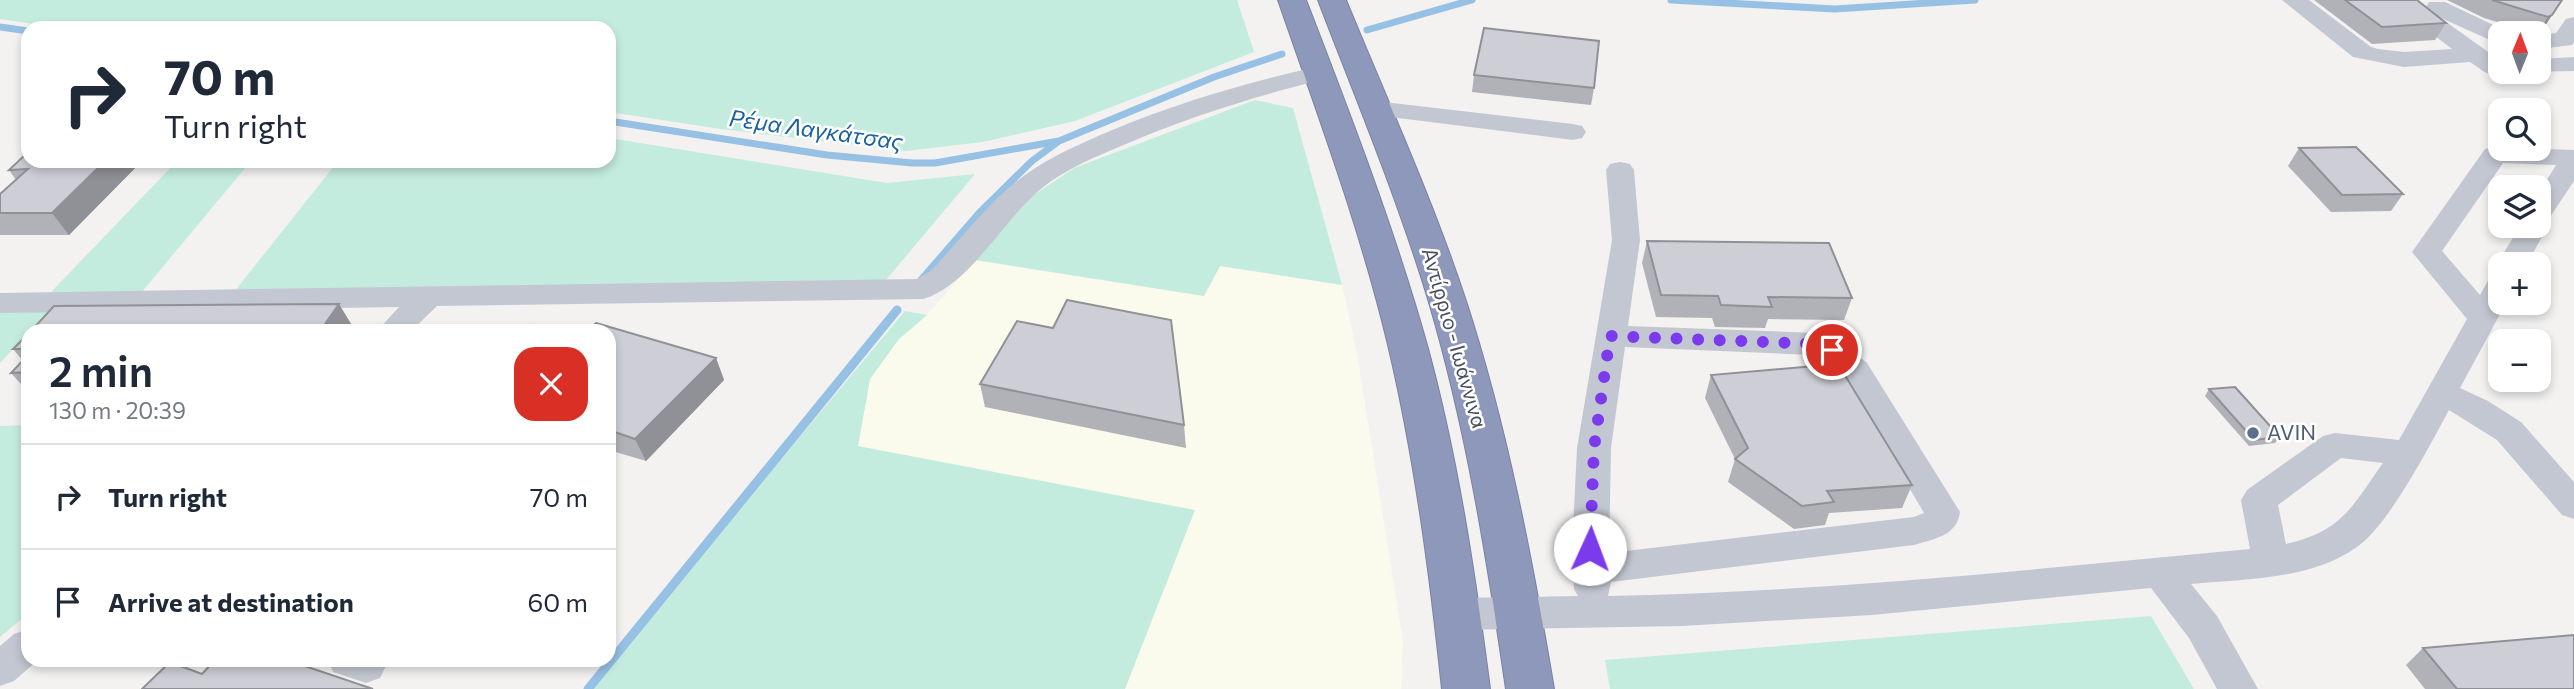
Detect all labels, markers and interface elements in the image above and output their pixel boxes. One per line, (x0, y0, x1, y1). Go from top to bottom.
north arrow (2488, 21, 2552, 84)
map controls (2488, 21, 2551, 392)
text: 70 m (164, 45, 275, 105)
icon: right (49, 49, 140, 140)
button: search (2488, 98, 2551, 161)
water label: Ρέμα Λαγκάτσας (727, 103, 905, 155)
text: Turn right (164, 105, 307, 145)
button: layers (2488, 175, 2551, 238)
street label: Αντίρριο - Ιωάννινα (1418, 244, 1493, 431)
button: + (2488, 252, 2551, 315)
pin (1802, 320, 1862, 380)
button: − (2488, 329, 2551, 392)
icon: arrive (1813, 331, 1851, 369)
text: 2 min (49, 344, 153, 396)
button: close (514, 347, 588, 421)
text: 130 m · 20:39 (49, 396, 186, 424)
place label: AVIN (2267, 419, 2316, 444)
marker: AVIN (2245, 425, 2261, 441)
icon: right (49, 478, 87, 516)
text: Turn right (108, 481, 227, 512)
text: 70 m (530, 481, 588, 512)
position arrow (1553, 512, 1627, 586)
icon: arrive (49, 583, 87, 621)
text: Arrive at destination (108, 586, 354, 617)
text: 60 m (528, 586, 588, 617)

